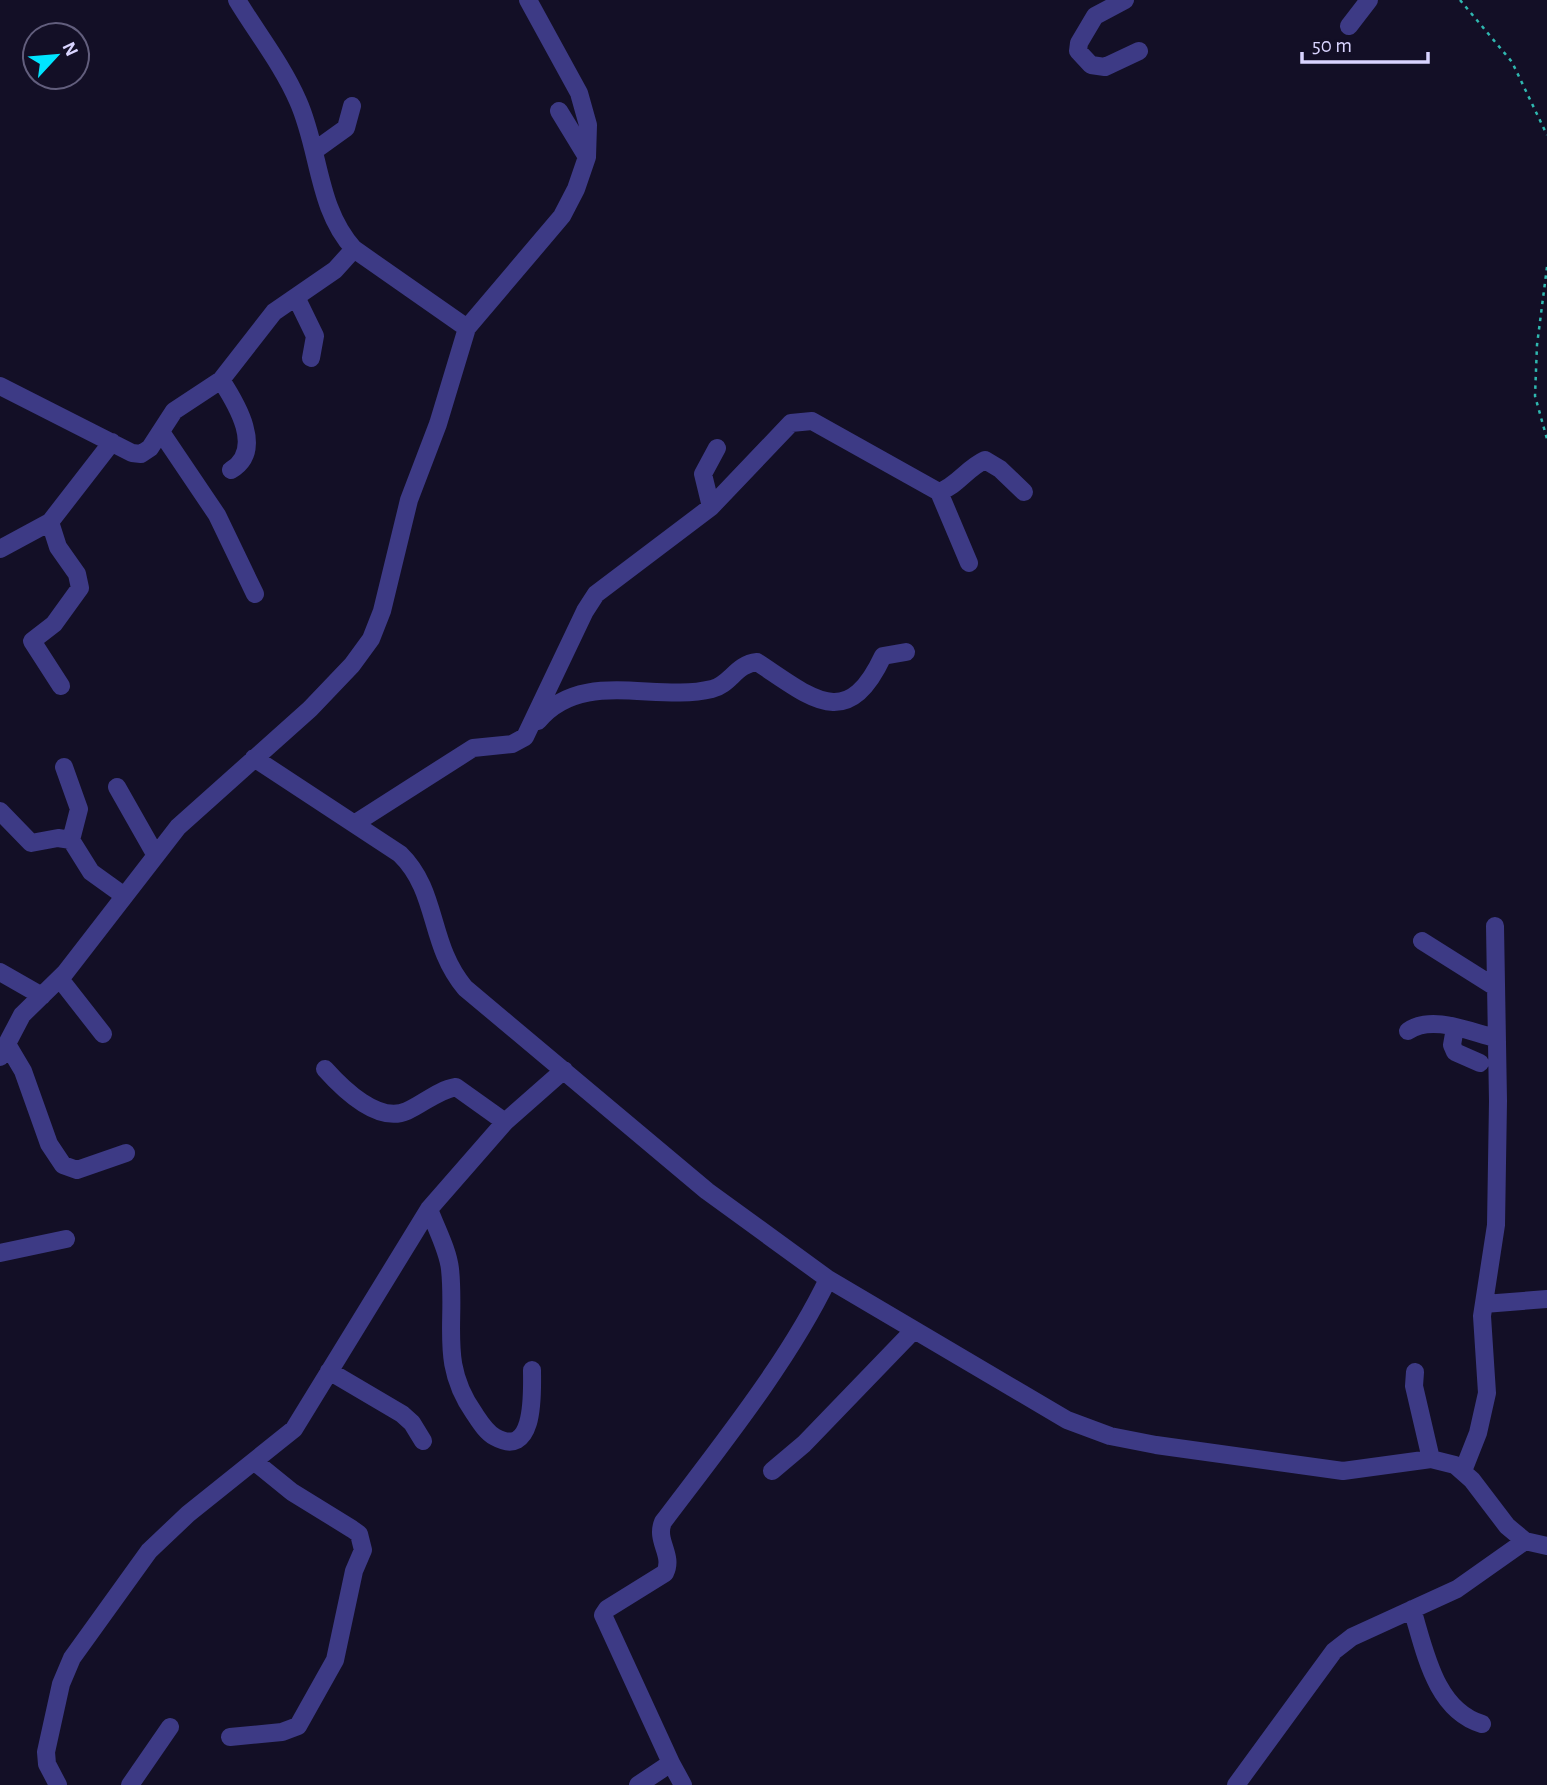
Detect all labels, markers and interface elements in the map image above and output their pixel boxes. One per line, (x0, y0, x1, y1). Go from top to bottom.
north arrow (21, 21, 91, 91)
scale bar (1302, 21, 1428, 65)
text: 50 m (1312, 35, 1352, 56)
text: N (58, 39, 81, 59)

